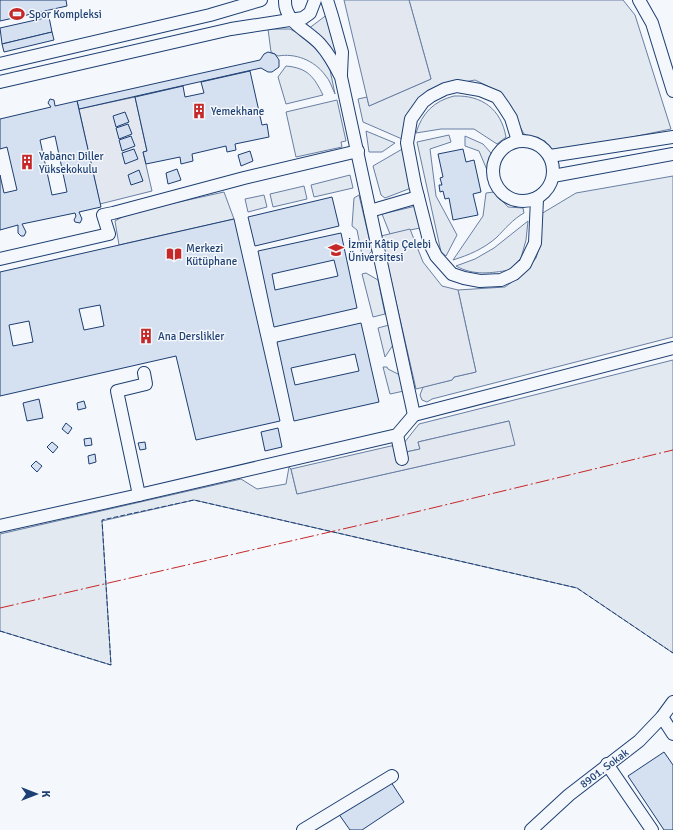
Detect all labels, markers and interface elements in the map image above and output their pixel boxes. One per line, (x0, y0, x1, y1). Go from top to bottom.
sports icon: Spor Kompleksi (8, 5, 26, 23)
place label: Spor Kompleksi (29, 8, 102, 21)
building icon: Yemekhane (190, 102, 208, 120)
place label: Yemekhane (211, 105, 264, 118)
place label: Yabancı Diller Yüksekokulu (39, 150, 104, 176)
building icon: Yabancı Diller Yüksekokulu (18, 153, 36, 171)
place label: İzmir Kâtip Çelebi Üniversitesi (348, 237, 431, 264)
school or university icon: İzmir Kâtip Çelebi Üniversitesi (327, 241, 345, 259)
place label: Merkezi Kütüphane (186, 242, 237, 268)
library icon: Merkezi Kütüphane (165, 245, 183, 263)
building icon: Ana Derslikler (137, 327, 155, 345)
place label: Ana Derslikler (158, 330, 224, 343)
street label: 8901. Sokak (577, 746, 632, 791)
north arrow (16, 774, 56, 814)
text: K (39, 791, 52, 798)

